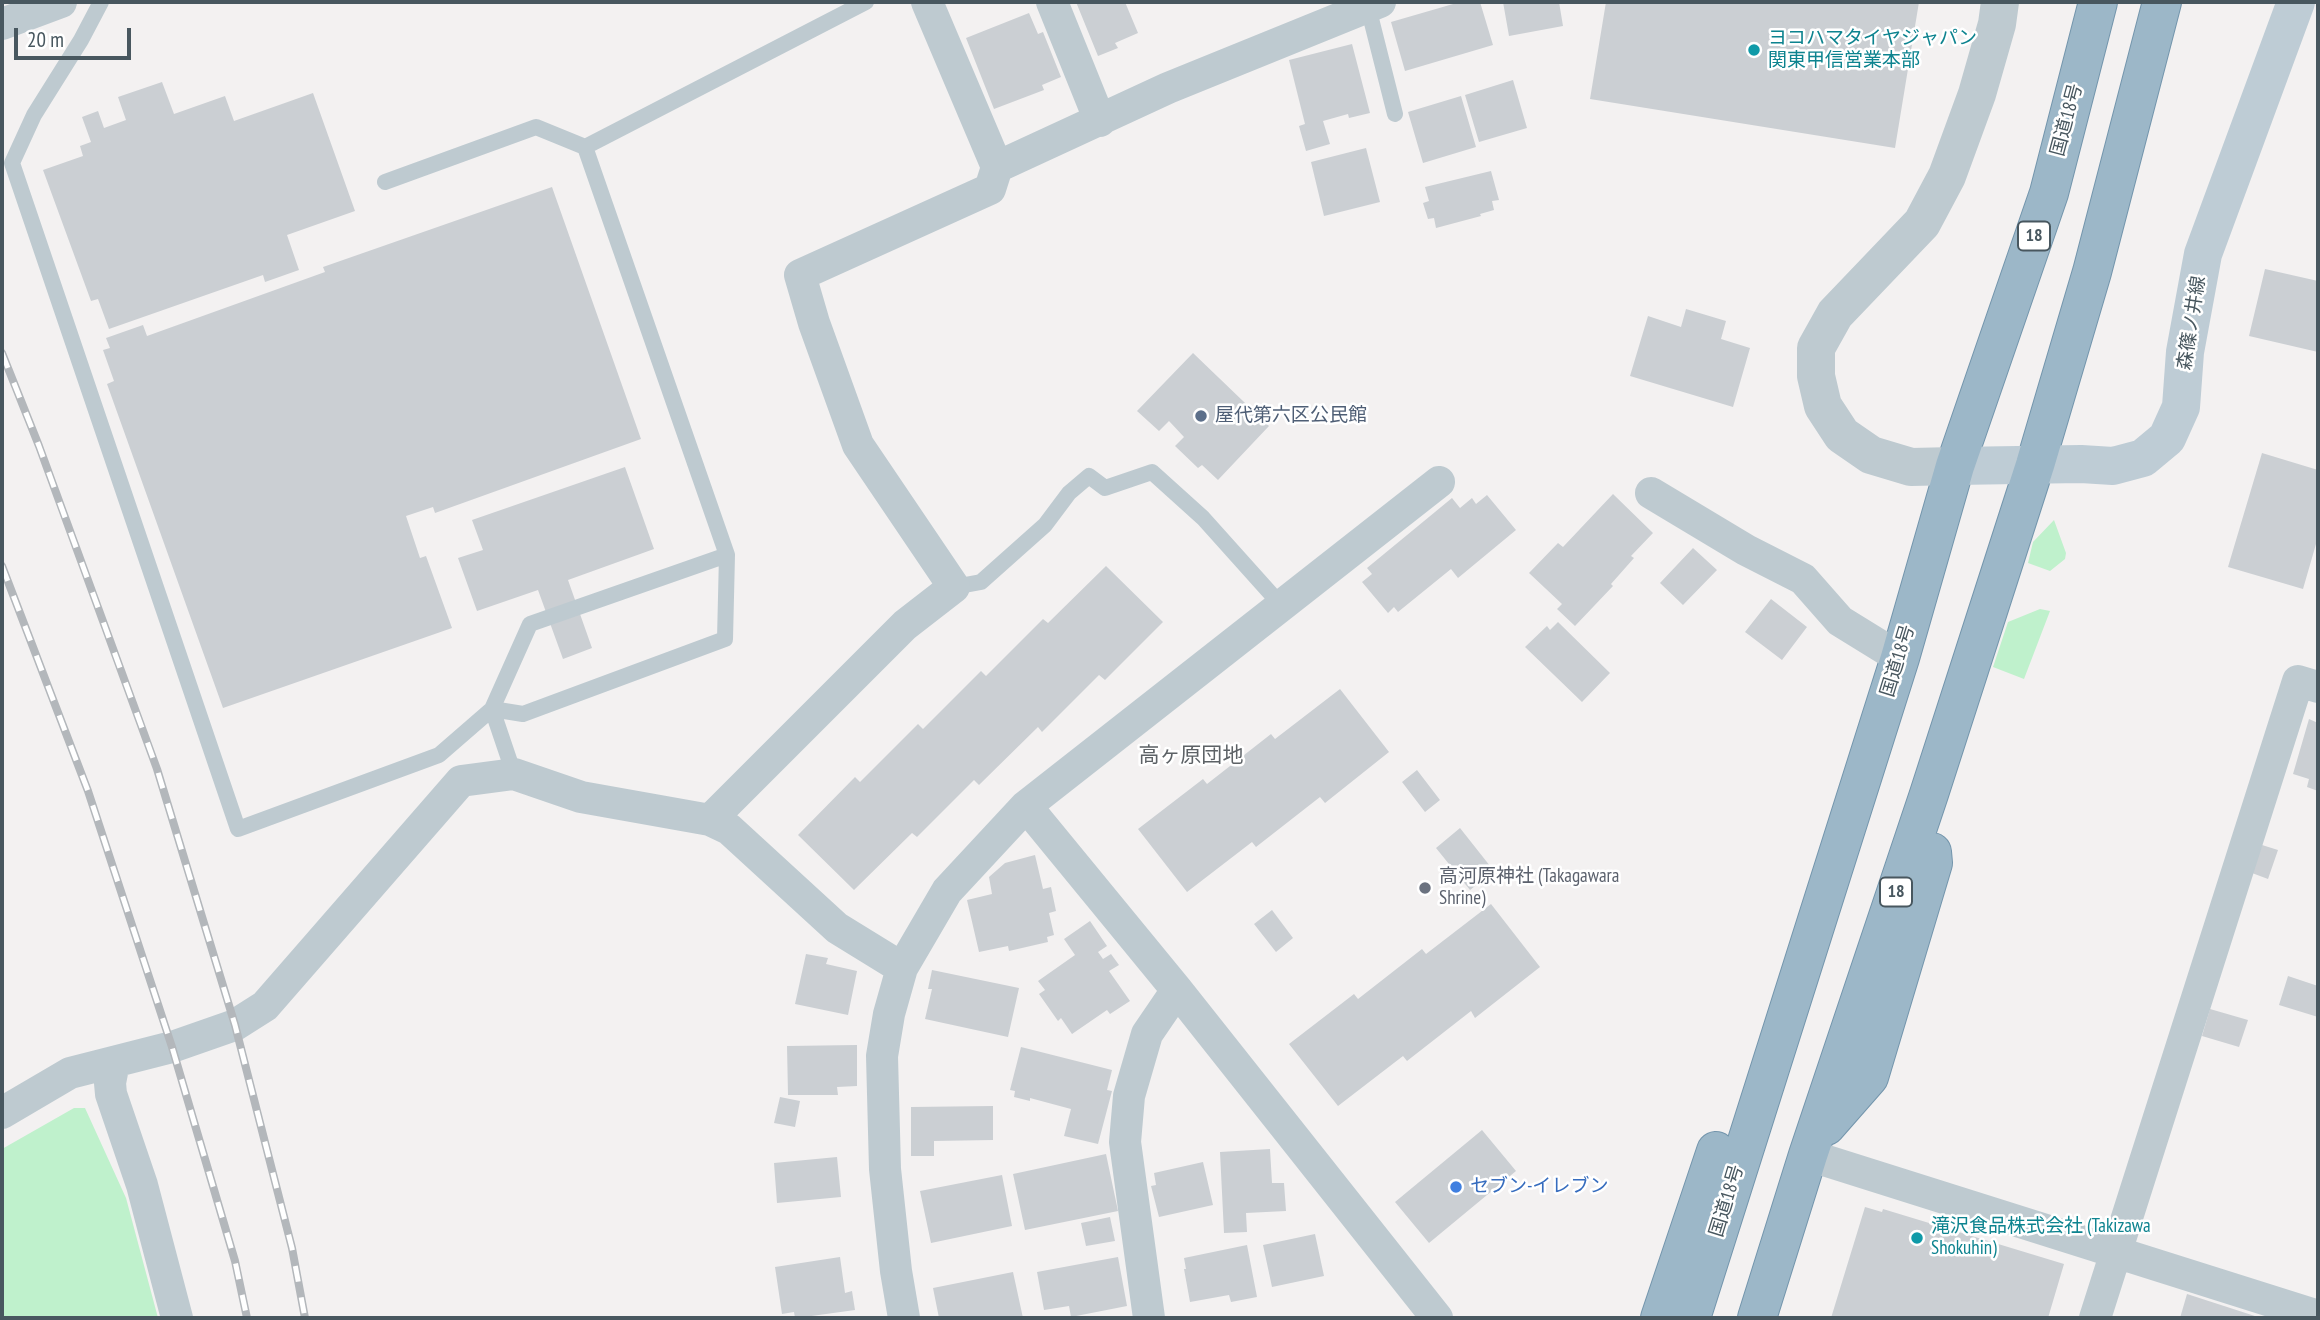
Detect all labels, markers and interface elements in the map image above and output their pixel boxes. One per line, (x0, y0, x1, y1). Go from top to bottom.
scale bar (18, 14, 135, 58)
text: 20 m (27, 26, 64, 53)
place label: ヨコハマタイヤジャパン 関東甲信営業本部 (1768, 28, 1977, 72)
marker: ヨコハマタイヤジャパン 関東甲信営業本部 (1746, 42, 1762, 58)
street label: 国道18号 (2046, 81, 2088, 159)
road number: 18 (2018, 222, 2050, 250)
street label: 森篠ノ井線 (2173, 274, 2211, 372)
place label: 屋代第六区公民館 (1215, 405, 1367, 427)
marker: 屋代第六区公民館 (1193, 408, 1209, 424)
street label: 国道18号 (1876, 622, 1920, 700)
district label: 高ヶ原団地 (1139, 743, 1243, 769)
place label: 高河原神社 (Takagawara Shrine) (1439, 866, 1619, 910)
road number: 18 (1880, 878, 1912, 906)
marker: 高河原神社 (Takagawara Shrine) (1417, 880, 1433, 896)
street label: 国道18号 (1705, 1162, 1749, 1240)
place label: セブン-イレブン (1470, 1176, 1609, 1198)
marker: セブン-イレブン (1448, 1179, 1464, 1195)
place label: 滝沢食品株式会社 (Takizawa Shokuhin) (1931, 1216, 2151, 1260)
marker: 滝沢食品株式会社 (Takizawa Shokuhin) (1909, 1230, 1925, 1246)

